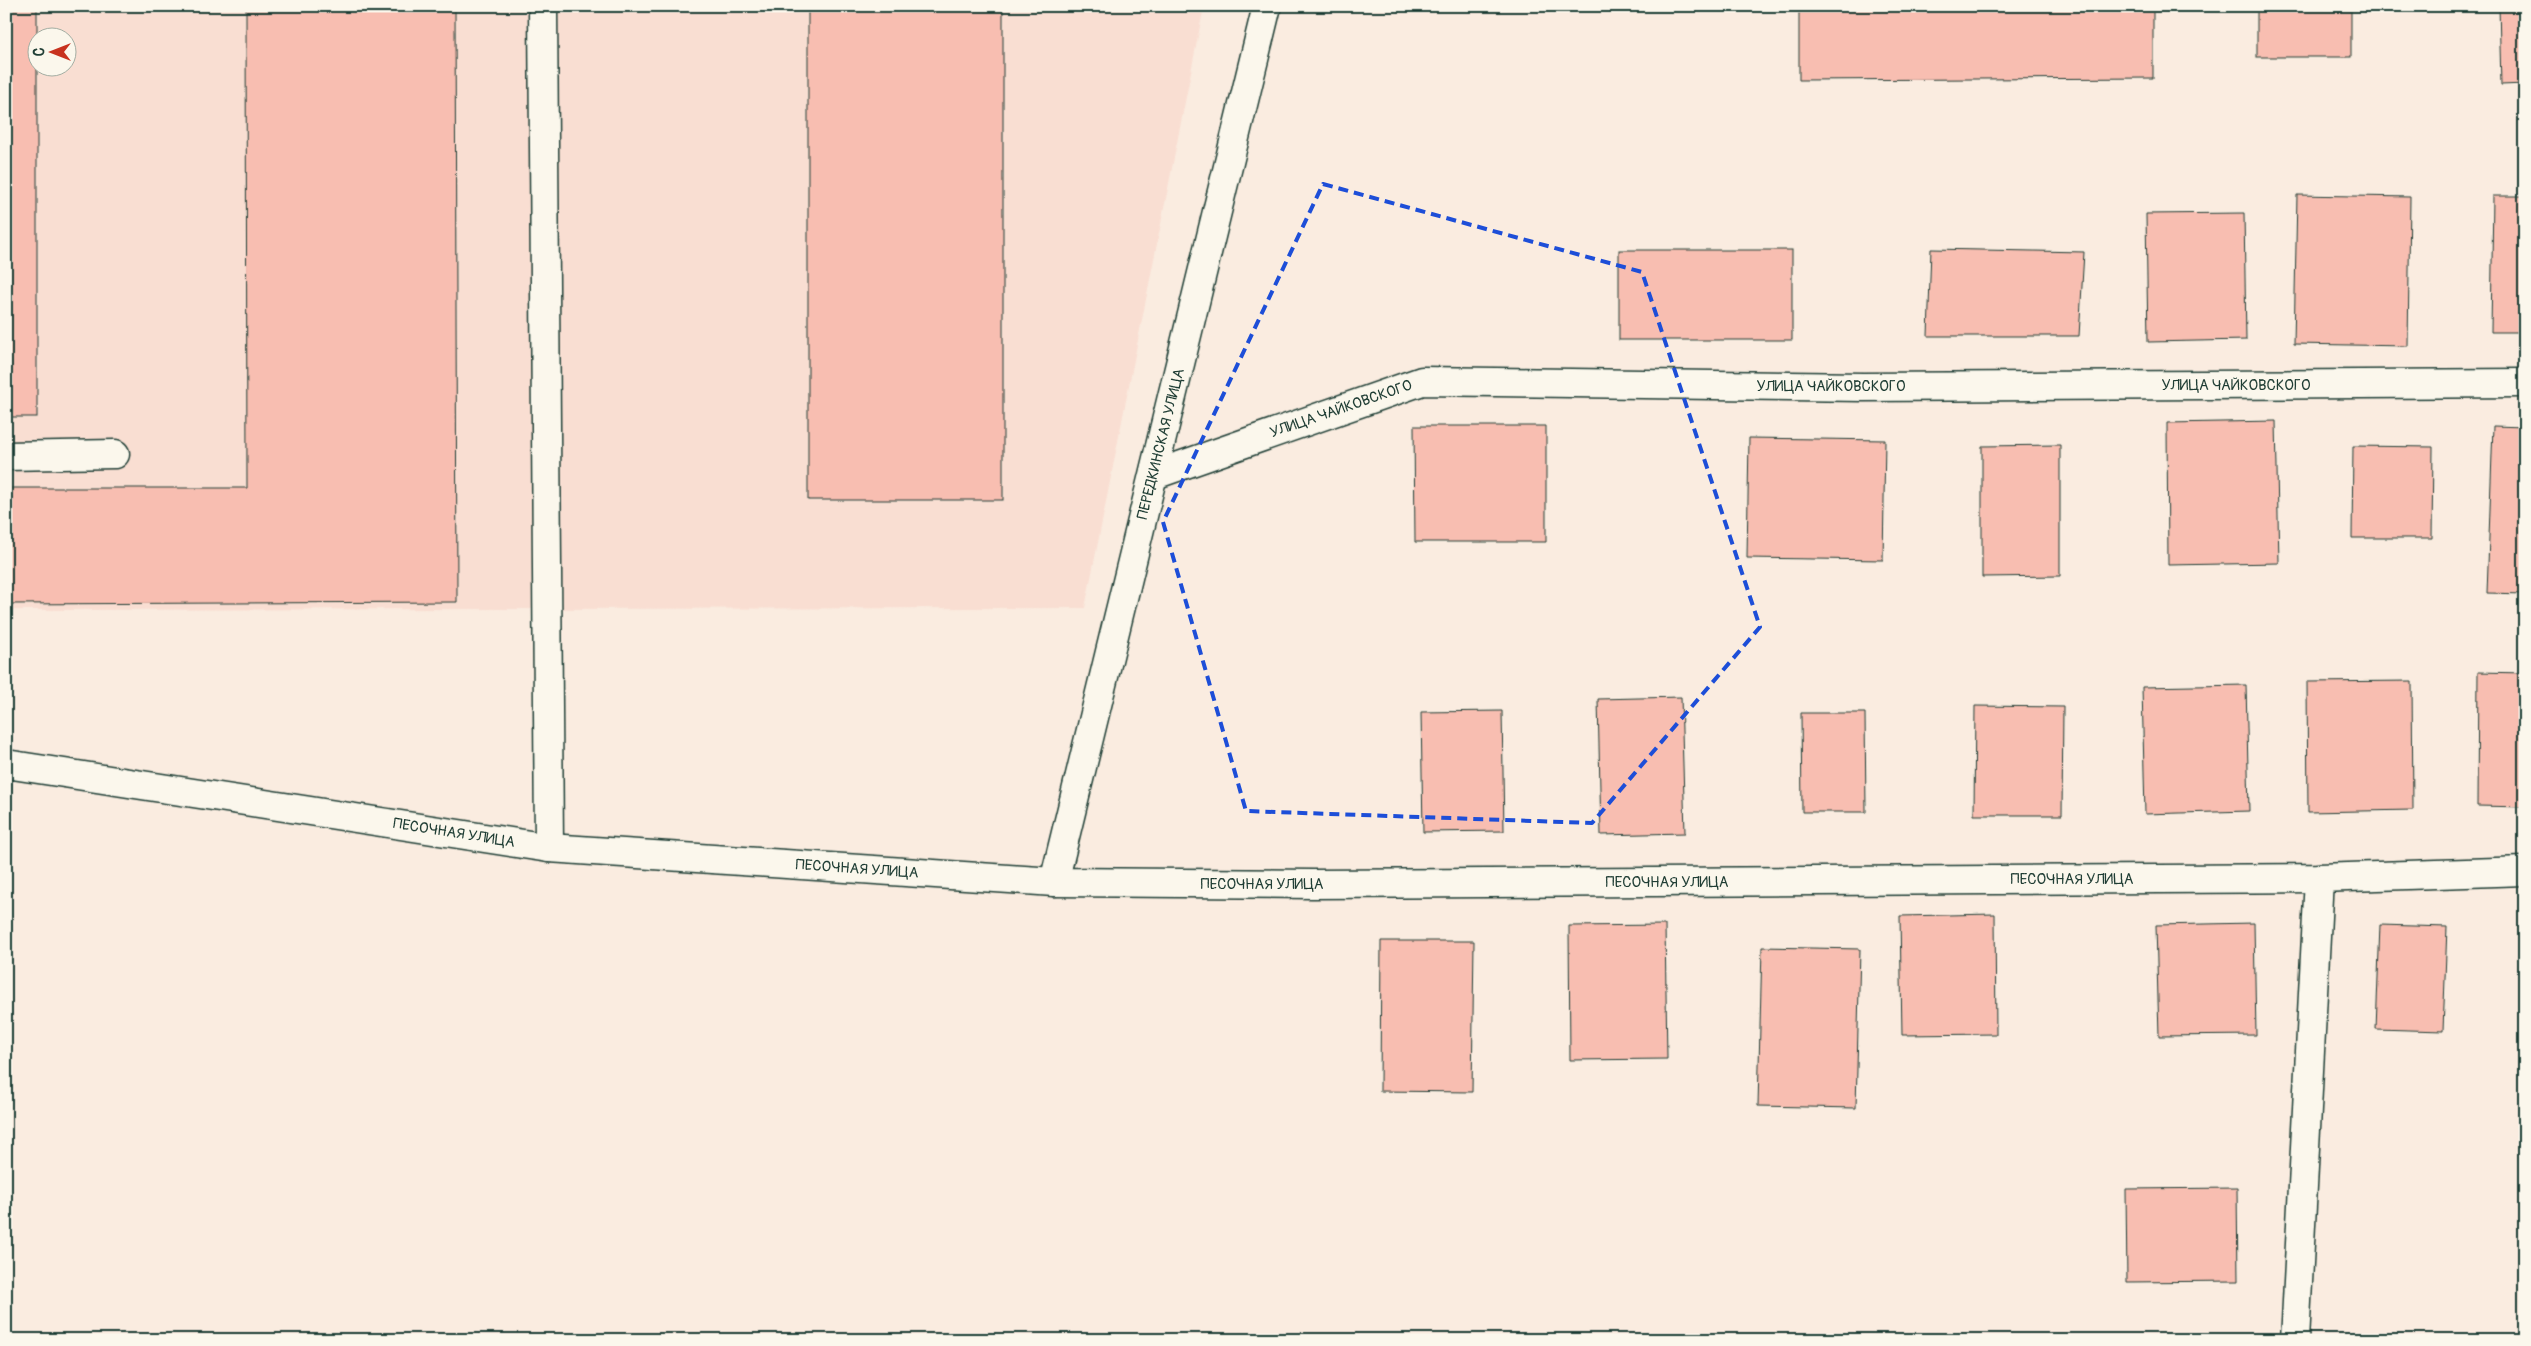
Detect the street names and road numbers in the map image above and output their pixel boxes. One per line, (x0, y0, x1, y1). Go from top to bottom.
street label: ПЕРЕДКИНСКАЯ УЛИЦА (1133, 366, 1189, 522)
street label: УЛИЦА ЧАЙКОВСКОГО (1267, 376, 1415, 442)
street label: УЛИЦА ЧАЙКОВСКОГО (2161, 376, 2311, 395)
street label: УЛИЦА ЧАЙКОВСКОГО (1756, 377, 1906, 396)
street label: ПЕСОЧНАЯ УЛИЦА (392, 814, 517, 852)
street label: ПЕСОЧНАЯ УЛИЦА (795, 855, 919, 883)
street label: ПЕСОЧНАЯ УЛИЦА (2010, 870, 2134, 889)
street label: ПЕСОЧНАЯ УЛИЦА (1605, 873, 1729, 892)
street label: ПЕСОЧНАЯ УЛИЦА (1200, 875, 1324, 894)

